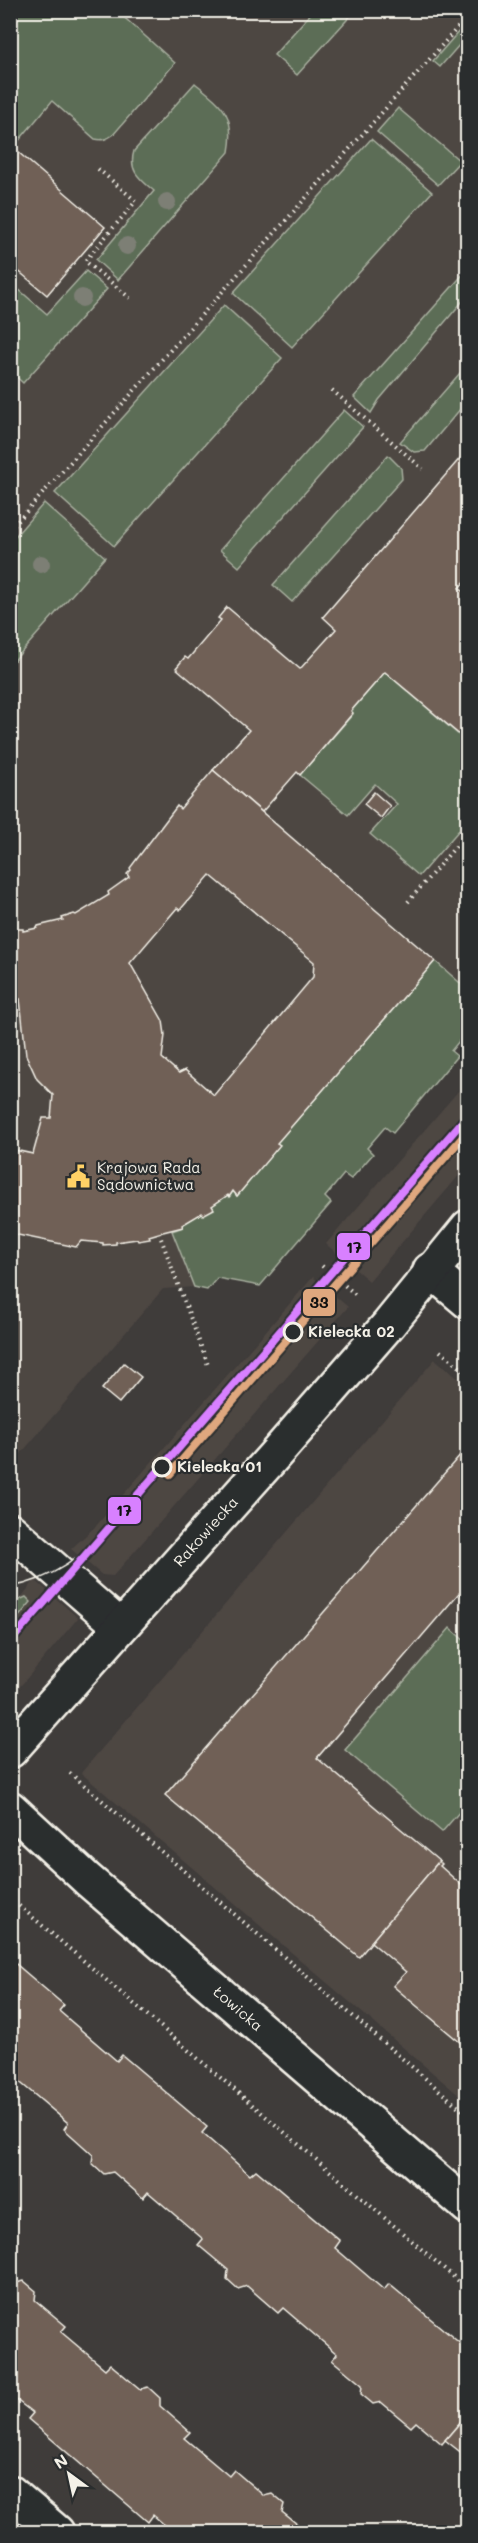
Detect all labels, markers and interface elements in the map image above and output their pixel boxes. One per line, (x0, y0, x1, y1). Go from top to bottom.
place label: Krajowa Rada Sądownictwa (97, 1157, 201, 1194)
public building icon: Krajowa Rada Sądownictwa (66, 1164, 92, 1190)
line badge: 17 (336, 1232, 371, 1261)
text: 17 (346, 1236, 362, 1257)
line badge: 33 (302, 1288, 336, 1317)
text: 33 (309, 1291, 329, 1312)
place label: Kielecka 02 (308, 1321, 395, 1341)
marker: Kielecka 02 (283, 1322, 303, 1342)
place label: Kielecka 01 (177, 1456, 262, 1476)
marker: Kielecka 01 (152, 1457, 172, 1477)
street label: Rakowiecka (169, 1492, 242, 1571)
line badge: 17 (107, 1496, 142, 1525)
text: 17 (116, 1499, 132, 1520)
street label: Łowicka (210, 1981, 268, 2035)
north arrow (39, 2444, 99, 2504)
text: N (50, 2449, 71, 2473)

